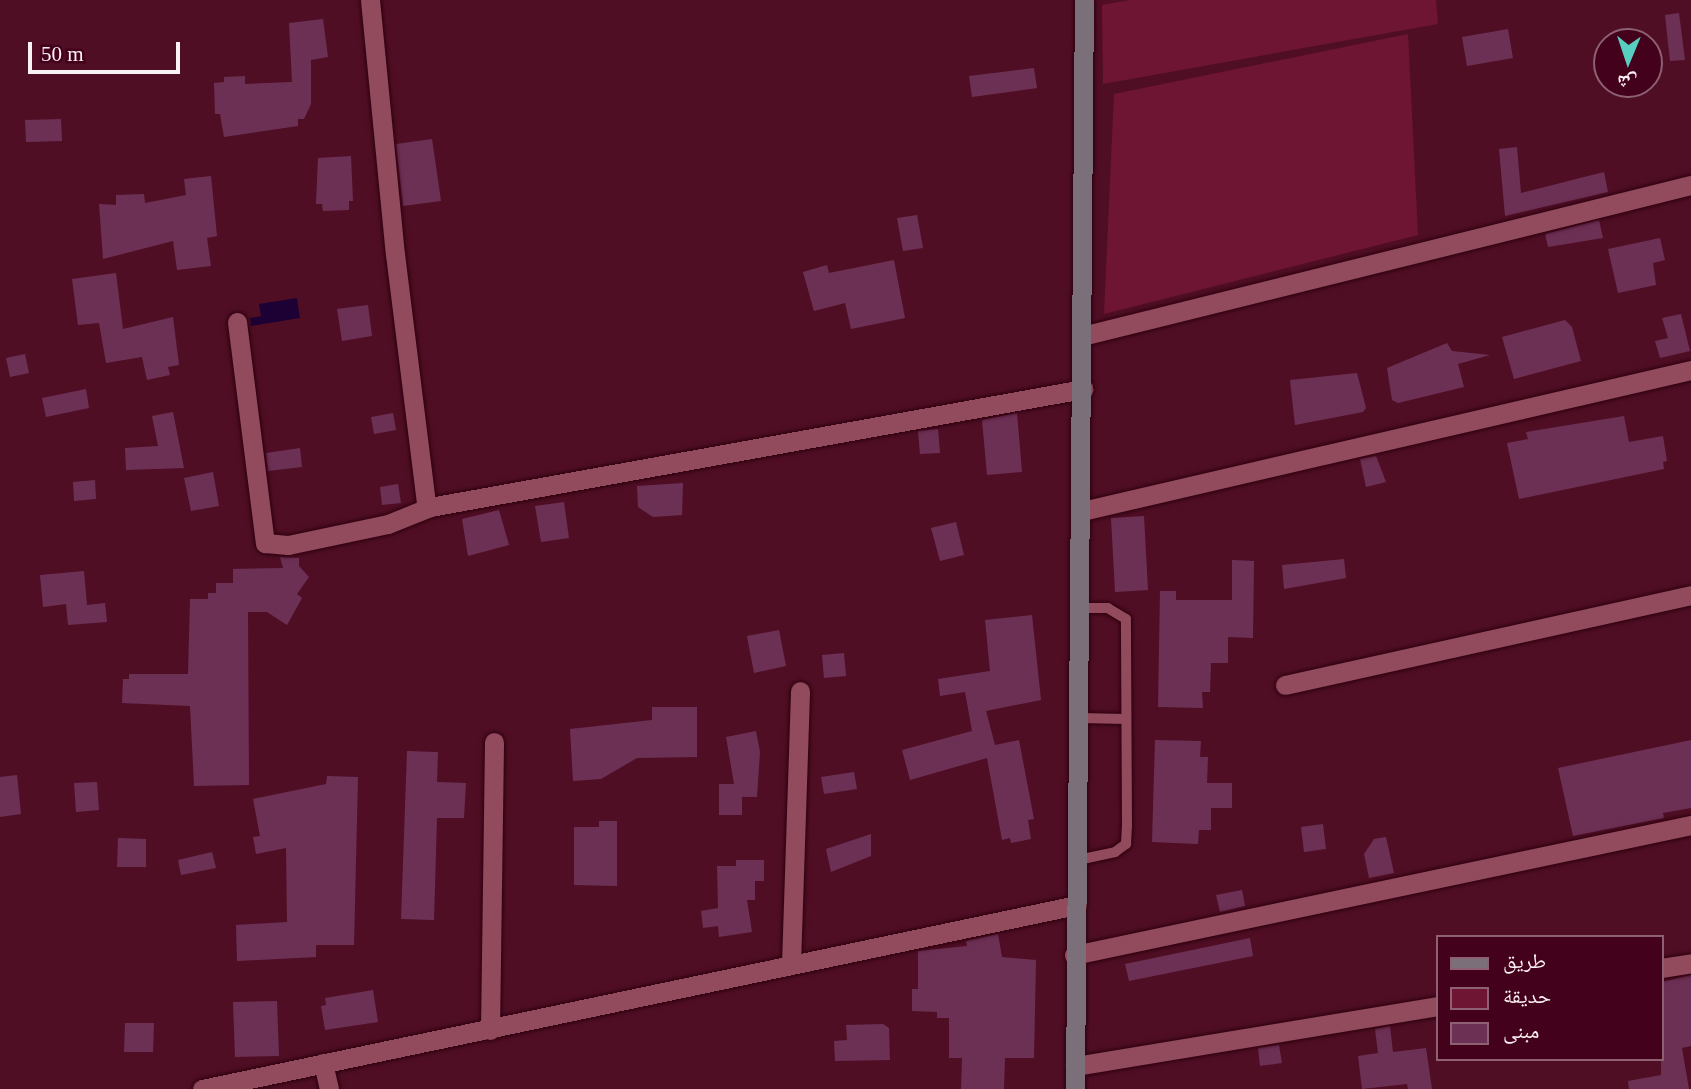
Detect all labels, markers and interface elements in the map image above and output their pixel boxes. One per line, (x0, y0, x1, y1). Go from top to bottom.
scale bar (32, 28, 184, 72)
north arrow (1593, 28, 1663, 98)
text: 50 m (41, 42, 84, 66)
text: ش (1617, 72, 1638, 93)
legend (1436, 935, 1663, 1061)
text: طريق (1503, 949, 1546, 973)
text: حديقة (1503, 984, 1551, 1008)
text: مبنى (1503, 1019, 1539, 1043)

